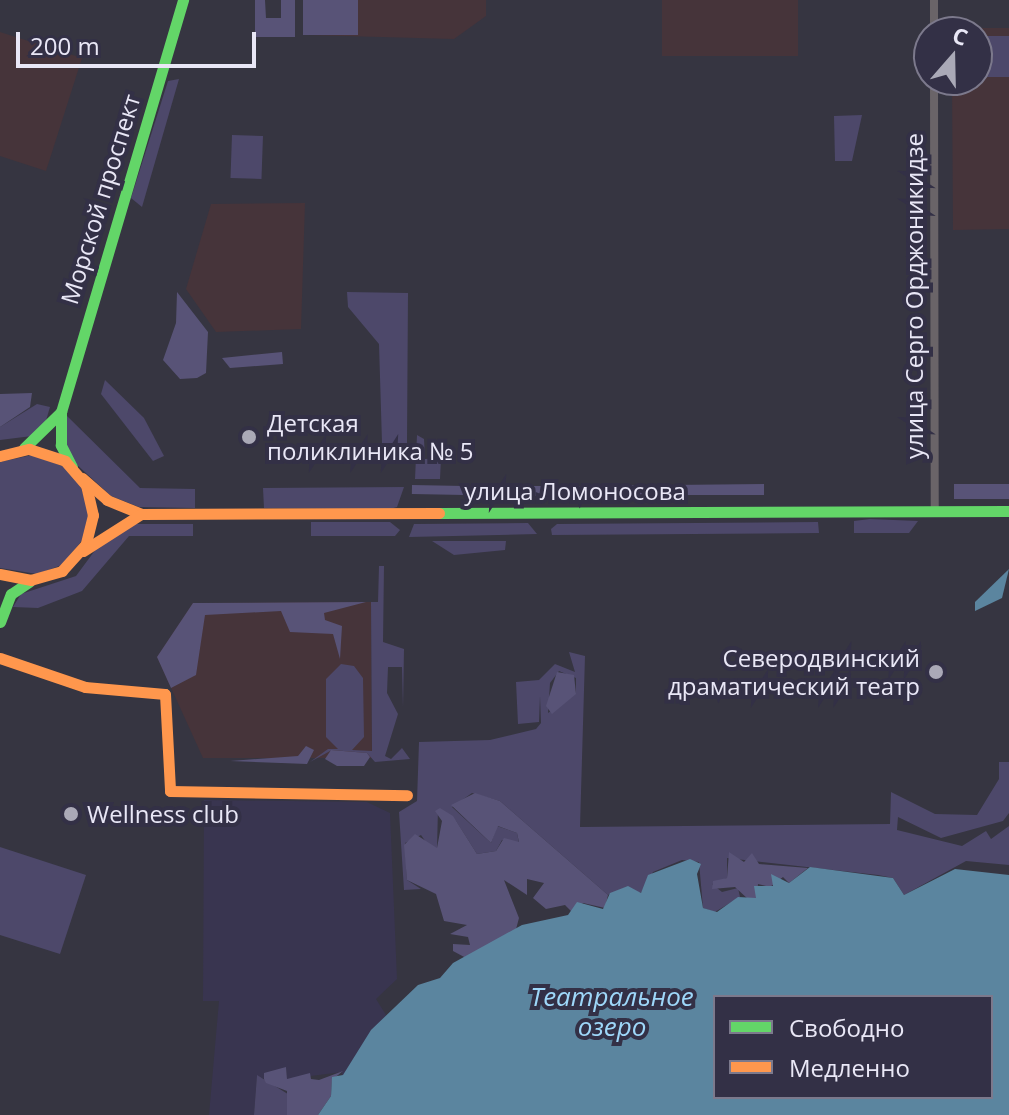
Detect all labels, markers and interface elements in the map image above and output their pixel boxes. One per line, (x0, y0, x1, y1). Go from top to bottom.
scale bar (20, 16, 260, 66)
north arrow (913, 16, 993, 96)
text: С (949, 19, 972, 52)
text: 200 m (30, 29, 100, 62)
street label: Морской проспект (54, 91, 146, 307)
street label: улица Серго Орджоникидзе (900, 133, 928, 459)
place label: Детская поликлиника № 5 (267, 409, 474, 465)
marker: Детская поликлиника № 5 (238, 426, 260, 448)
street label: улица Ломоносова (464, 477, 686, 505)
place label: Северодвинский драматический театр (668, 644, 920, 700)
marker: Северодвинский драматический театр (927, 663, 945, 681)
place label: Wellness club (87, 800, 239, 828)
marker: Wellness club (62, 805, 80, 823)
water label: Театральное озеро (530, 981, 694, 1042)
legend (713, 995, 993, 1099)
text: Свободно (789, 1011, 904, 1044)
text: Медленно (789, 1051, 910, 1084)

